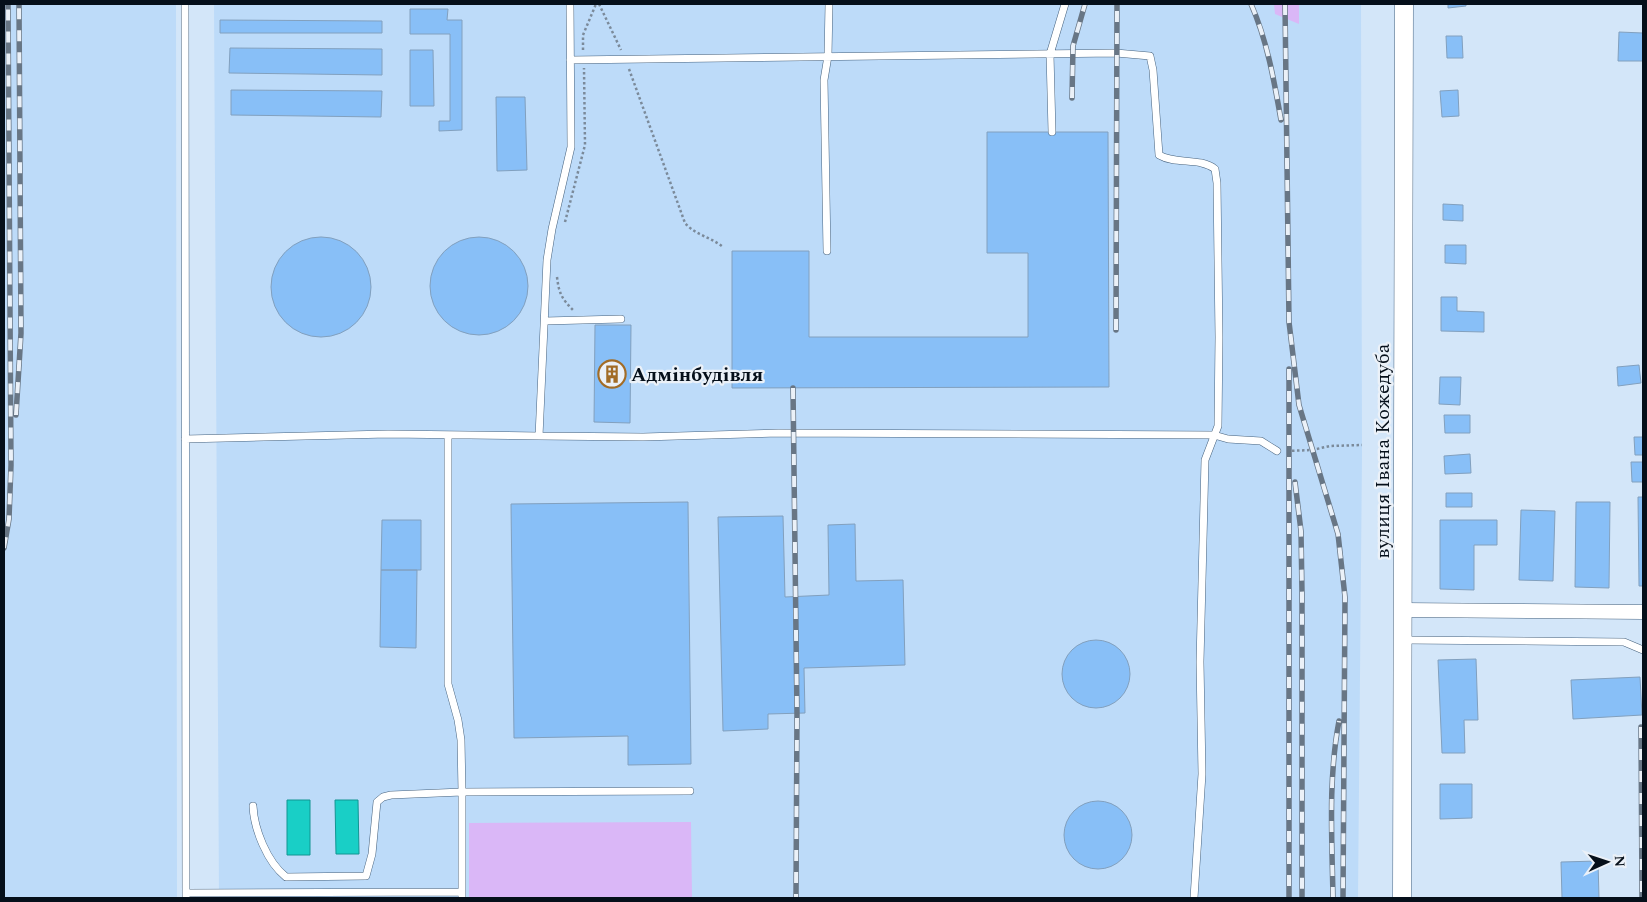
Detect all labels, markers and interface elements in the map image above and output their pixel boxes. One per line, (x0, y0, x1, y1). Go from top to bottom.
street label: вулиця Івана Кожедуба (1368, 343, 1398, 559)
building icon: Адмінбудівля (597, 359, 627, 389)
place label: Адмінбудівля (631, 360, 763, 390)
north arrow (1582, 837, 1632, 887)
text: N (1609, 855, 1630, 868)

